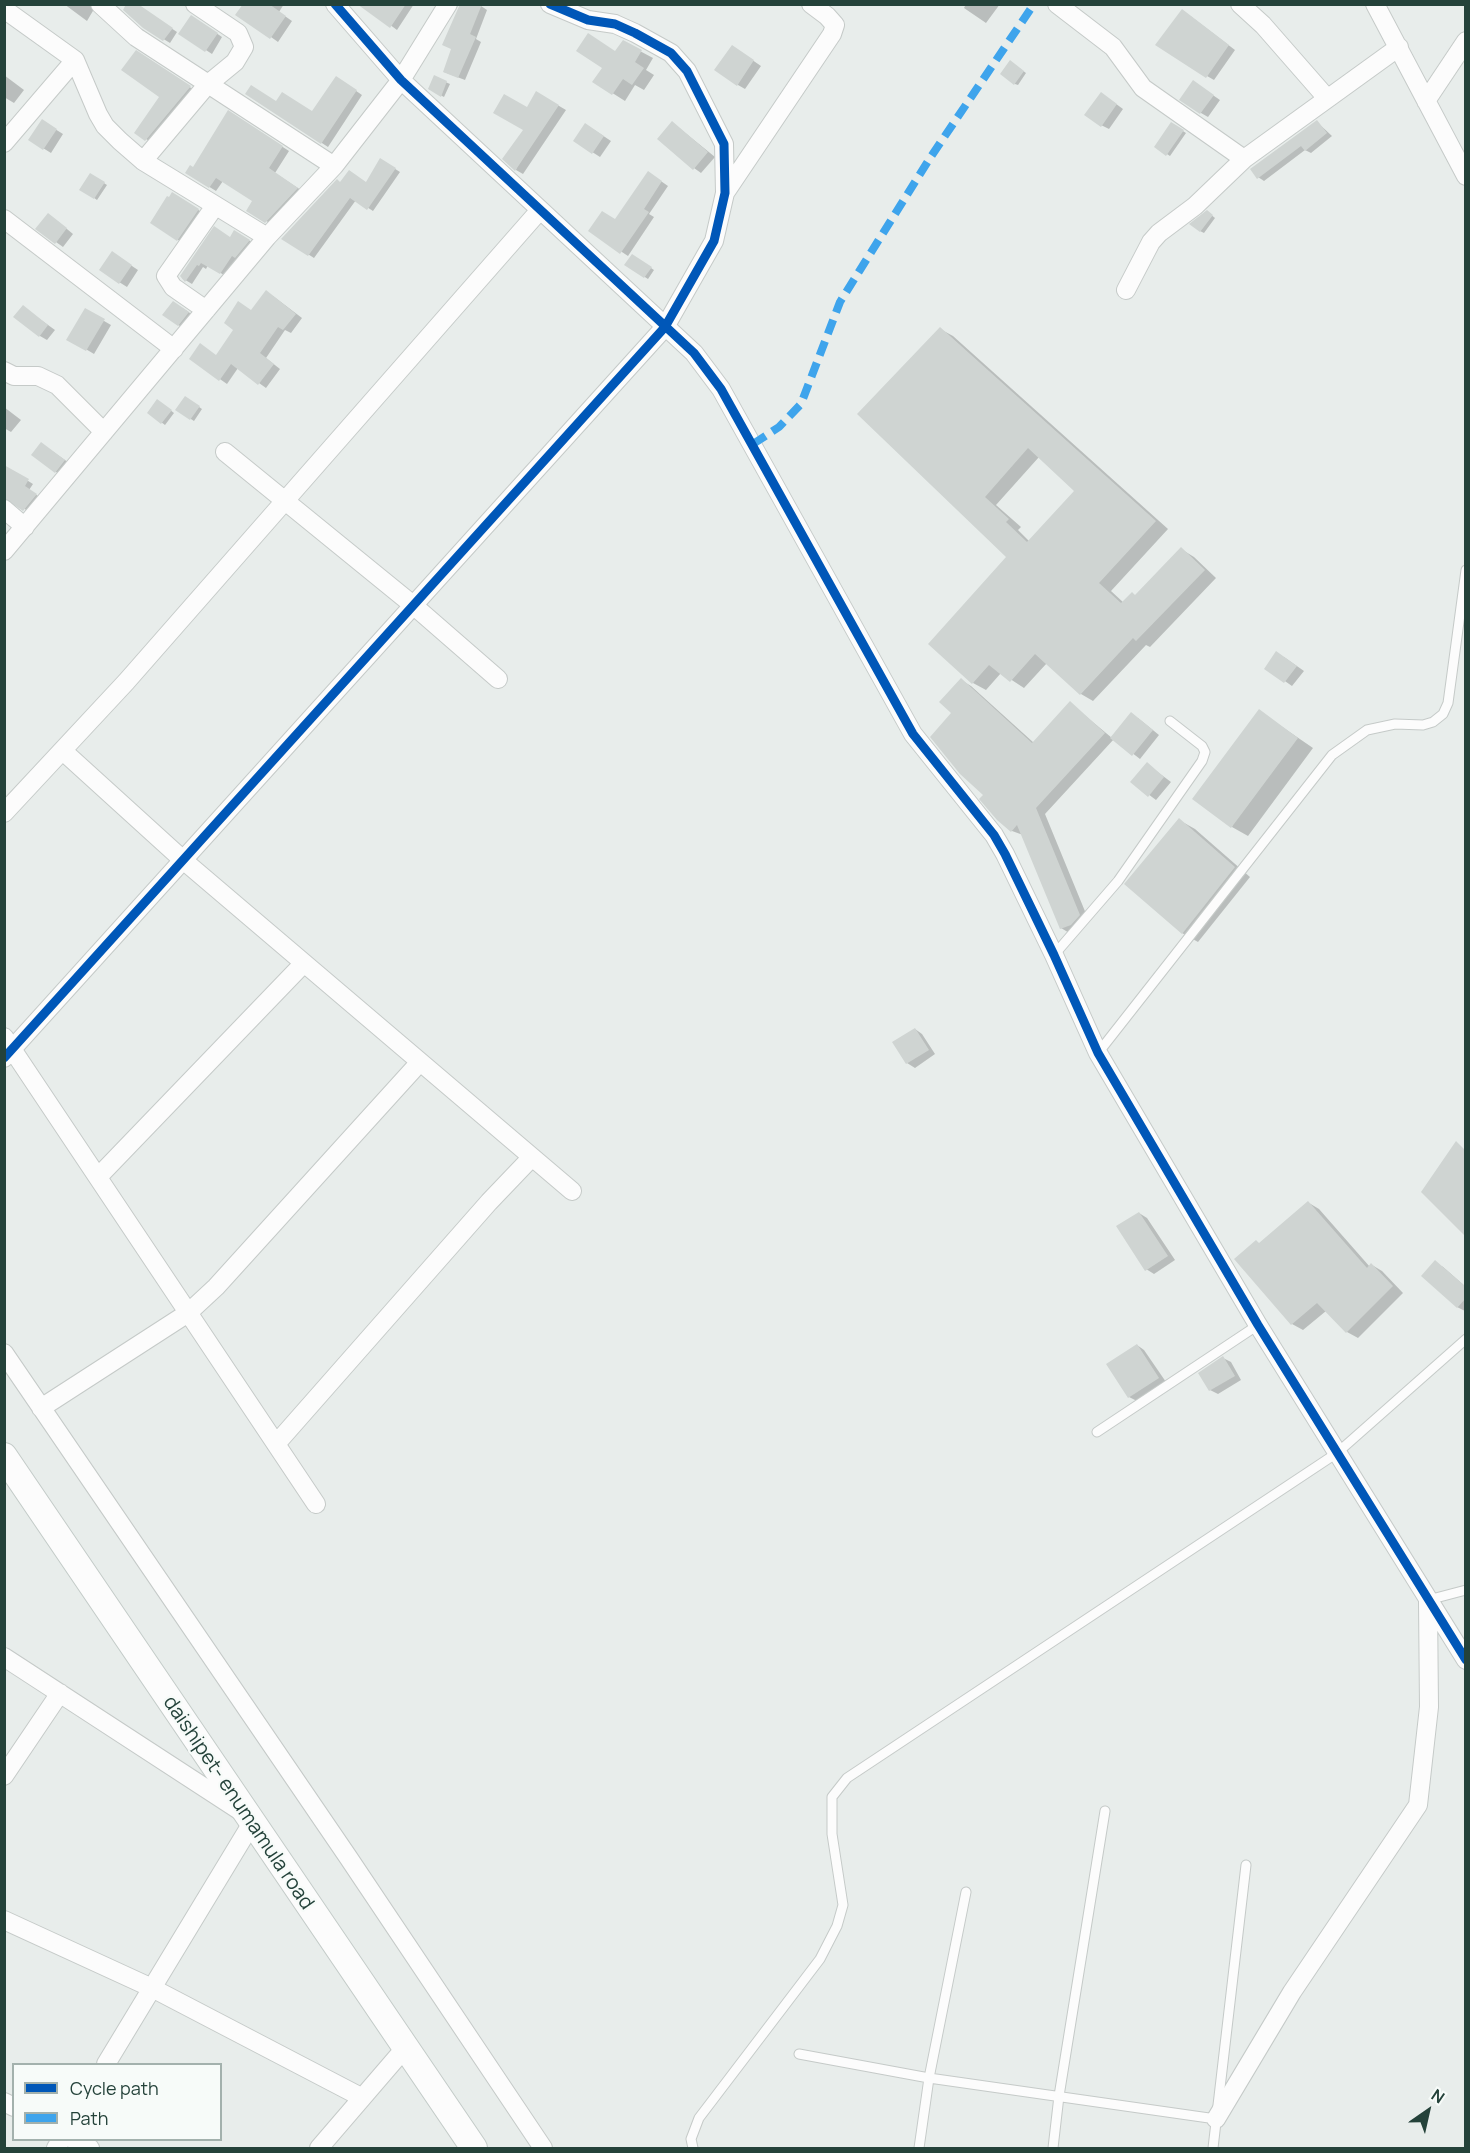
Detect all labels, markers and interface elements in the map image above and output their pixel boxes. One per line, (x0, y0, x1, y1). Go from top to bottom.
street label: daishipet- enumamula road (158, 1692, 318, 1914)
legend (12, 2063, 222, 2141)
text: Cycle path (70, 2076, 159, 2100)
north arrow (1398, 2081, 1458, 2141)
text: N (1427, 2084, 1449, 2108)
text: Path (70, 2106, 108, 2130)

